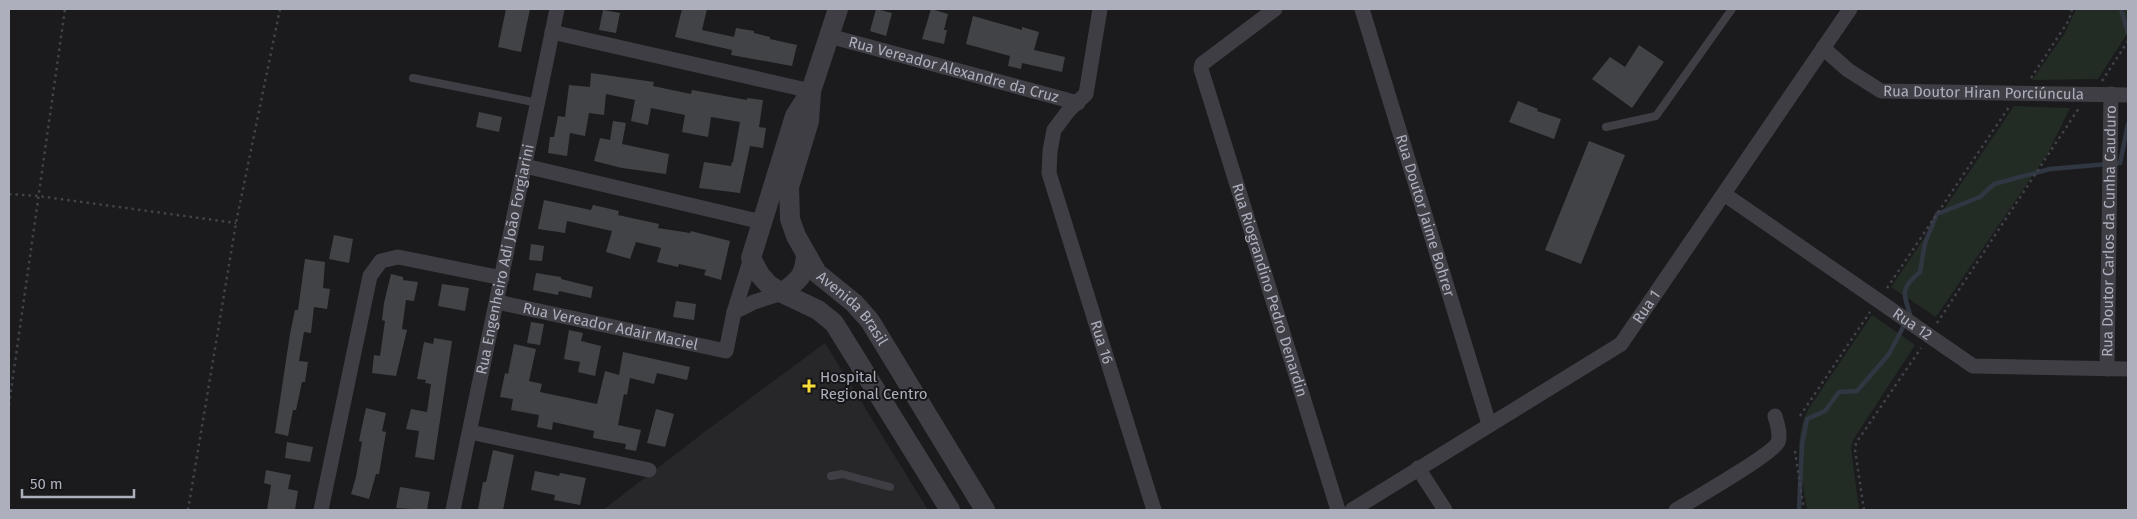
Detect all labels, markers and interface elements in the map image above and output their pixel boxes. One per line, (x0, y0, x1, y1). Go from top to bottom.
street label: Rua Vereador Alexandre da Cruz (846, 33, 1061, 107)
street label: Rua Doutor Hiran Porciúncula (1883, 82, 2084, 103)
street label: Rua Doutor Carlos da Cunha Cauduro (2098, 105, 2120, 357)
street label: Rua Doutor Jaime Bohrer (1392, 132, 1459, 299)
street label: Rua Engenheiro Adi João Forgiarini (472, 143, 538, 376)
street label: Rua Riograndino Pedro Denardin (1228, 181, 1311, 399)
street label: Avenida Brasil (813, 267, 892, 349)
street label: Rua 1 (1629, 287, 1664, 327)
street label: Rua Vereador Adair Maciel (521, 299, 700, 354)
street label: Rua 12 (1889, 304, 1936, 344)
street label: Rua 16 (1086, 318, 1117, 366)
place label: Hospital Regional Centro (820, 368, 928, 403)
marker: Hospital Regional Centro (802, 379, 816, 393)
scale bar (22, 466, 135, 498)
text: 50 m (30, 475, 63, 493)

